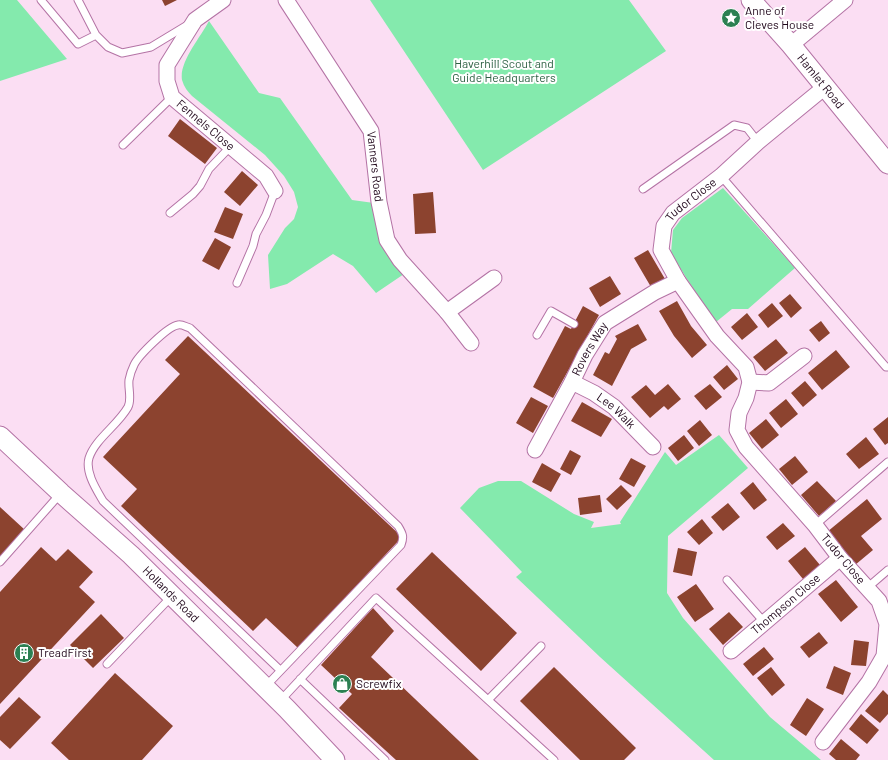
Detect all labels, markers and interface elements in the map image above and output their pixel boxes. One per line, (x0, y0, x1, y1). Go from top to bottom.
place label: Anne of Cleves House (745, 3, 814, 31)
place icon: Anne of Cleves House (720, 7, 742, 29)
street label: Hamlet Road (795, 50, 848, 111)
park label: Haverhill Scout and Guide Headquarters (452, 56, 556, 84)
street label: Fennels Close (174, 96, 238, 153)
street label: Vanners Road (365, 130, 387, 203)
street label: Tudor Close (662, 174, 719, 223)
street label: Rovers Way (568, 319, 610, 378)
street label: Lee Walk (595, 389, 639, 431)
street label: Tudor Close (819, 530, 869, 586)
street label: Hollands Road (140, 563, 203, 625)
street label: Thompson Close (748, 570, 823, 637)
building icon: TreadFirst (13, 642, 35, 664)
place label: TreadFirst (38, 645, 92, 659)
shop icon: Screwfix (331, 673, 353, 695)
place label: Screwfix (356, 676, 402, 690)

